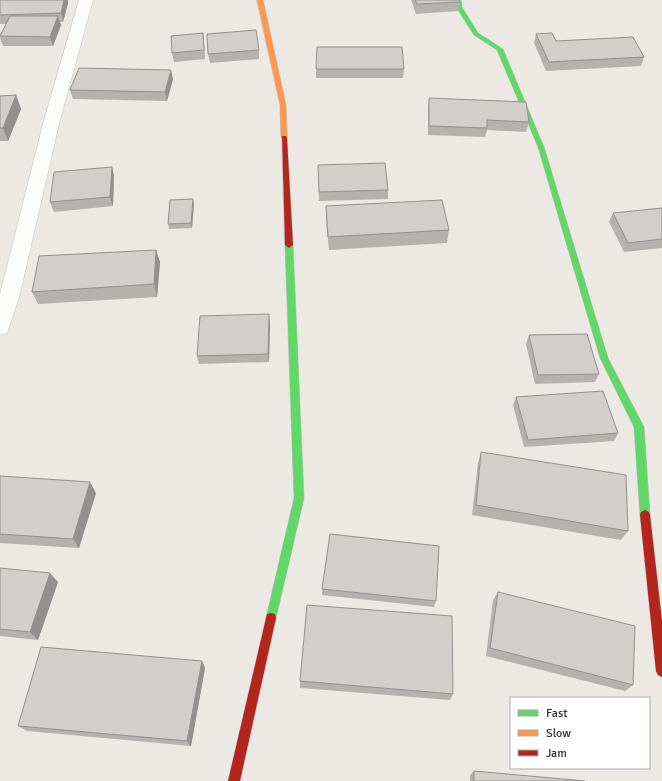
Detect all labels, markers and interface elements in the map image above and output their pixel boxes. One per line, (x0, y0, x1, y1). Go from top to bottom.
legend (510, 697, 650, 769)
text: Fast (546, 706, 567, 721)
text: Slow (546, 726, 571, 741)
text: Jam (546, 746, 567, 761)

